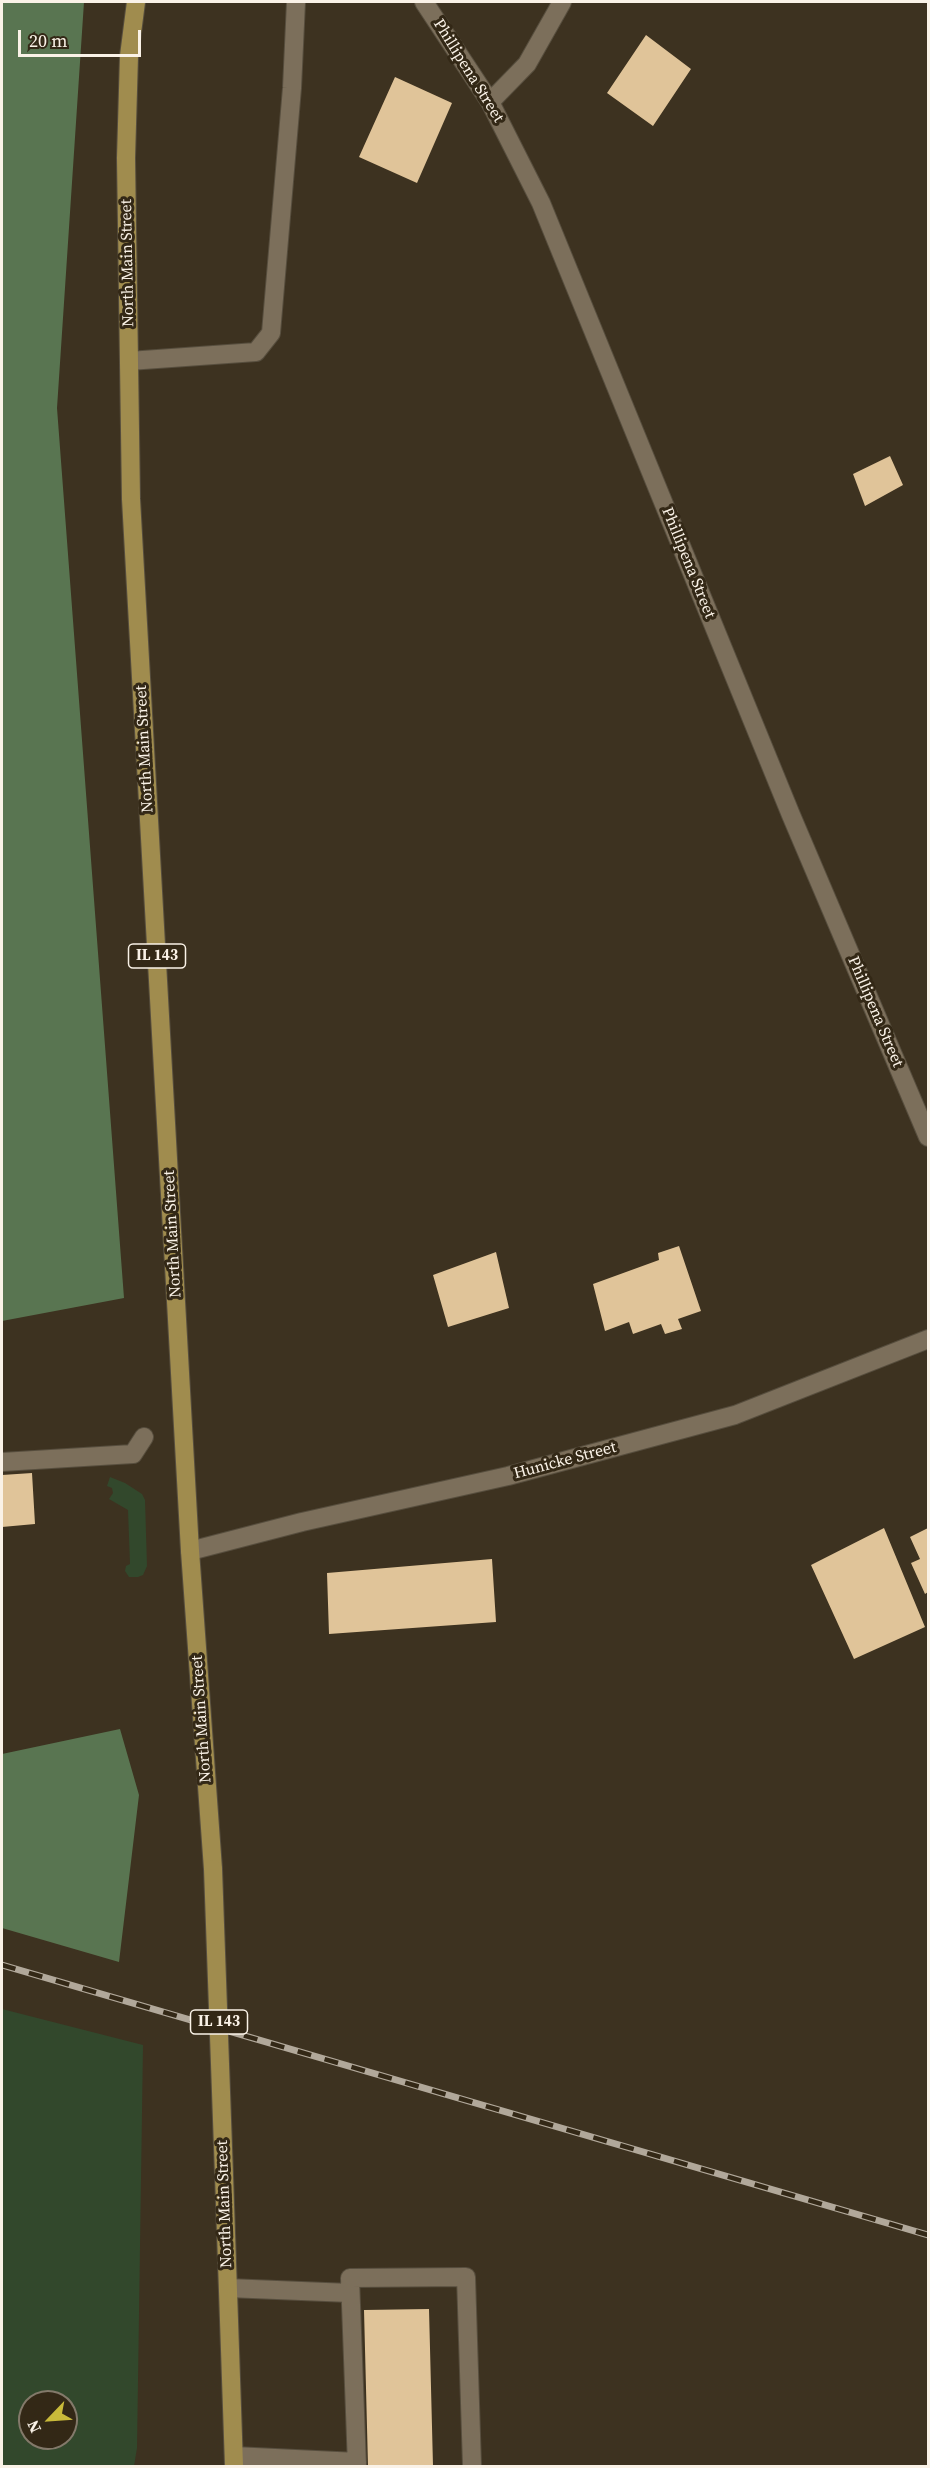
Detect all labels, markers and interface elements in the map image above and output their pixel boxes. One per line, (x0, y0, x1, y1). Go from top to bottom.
street label: Phillipena Street (428, 16, 508, 126)
scale bar (21, 18, 144, 56)
text: 20 m (29, 28, 67, 53)
street label: North Main Street (117, 199, 139, 327)
street label: Phillipena Street (657, 505, 719, 621)
street label: North Main Street (132, 685, 158, 813)
road number: IL 143 (128, 944, 186, 968)
street label: Phillipena Street (843, 954, 907, 1070)
street label: North Main Street (160, 1170, 186, 1298)
street label: Hunicke Street (512, 1438, 618, 1484)
street label: North Main Street (188, 1655, 216, 1783)
road number: IL 143 (190, 2010, 248, 2034)
street label: North Main Street (213, 2140, 237, 2268)
north arrow (18, 2390, 78, 2450)
text: N (21, 2417, 46, 2437)

